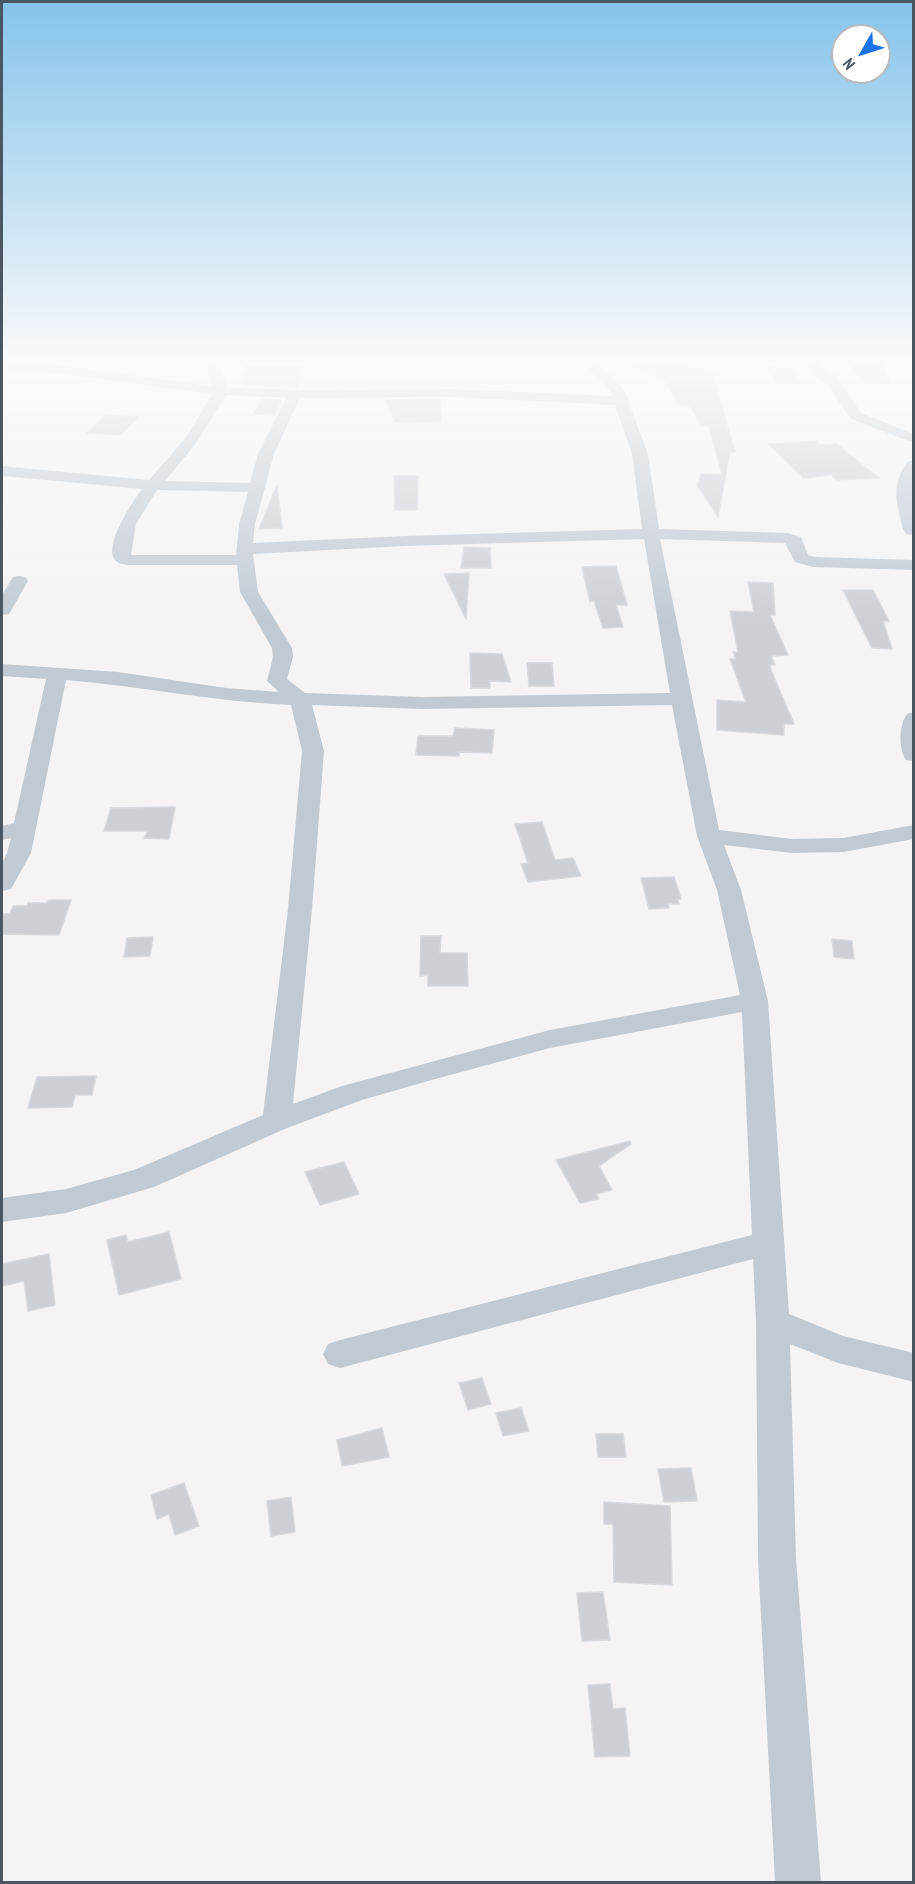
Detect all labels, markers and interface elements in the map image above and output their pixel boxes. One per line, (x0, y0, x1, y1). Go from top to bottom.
north arrow (831, 24, 891, 84)
text: N (838, 54, 859, 74)

